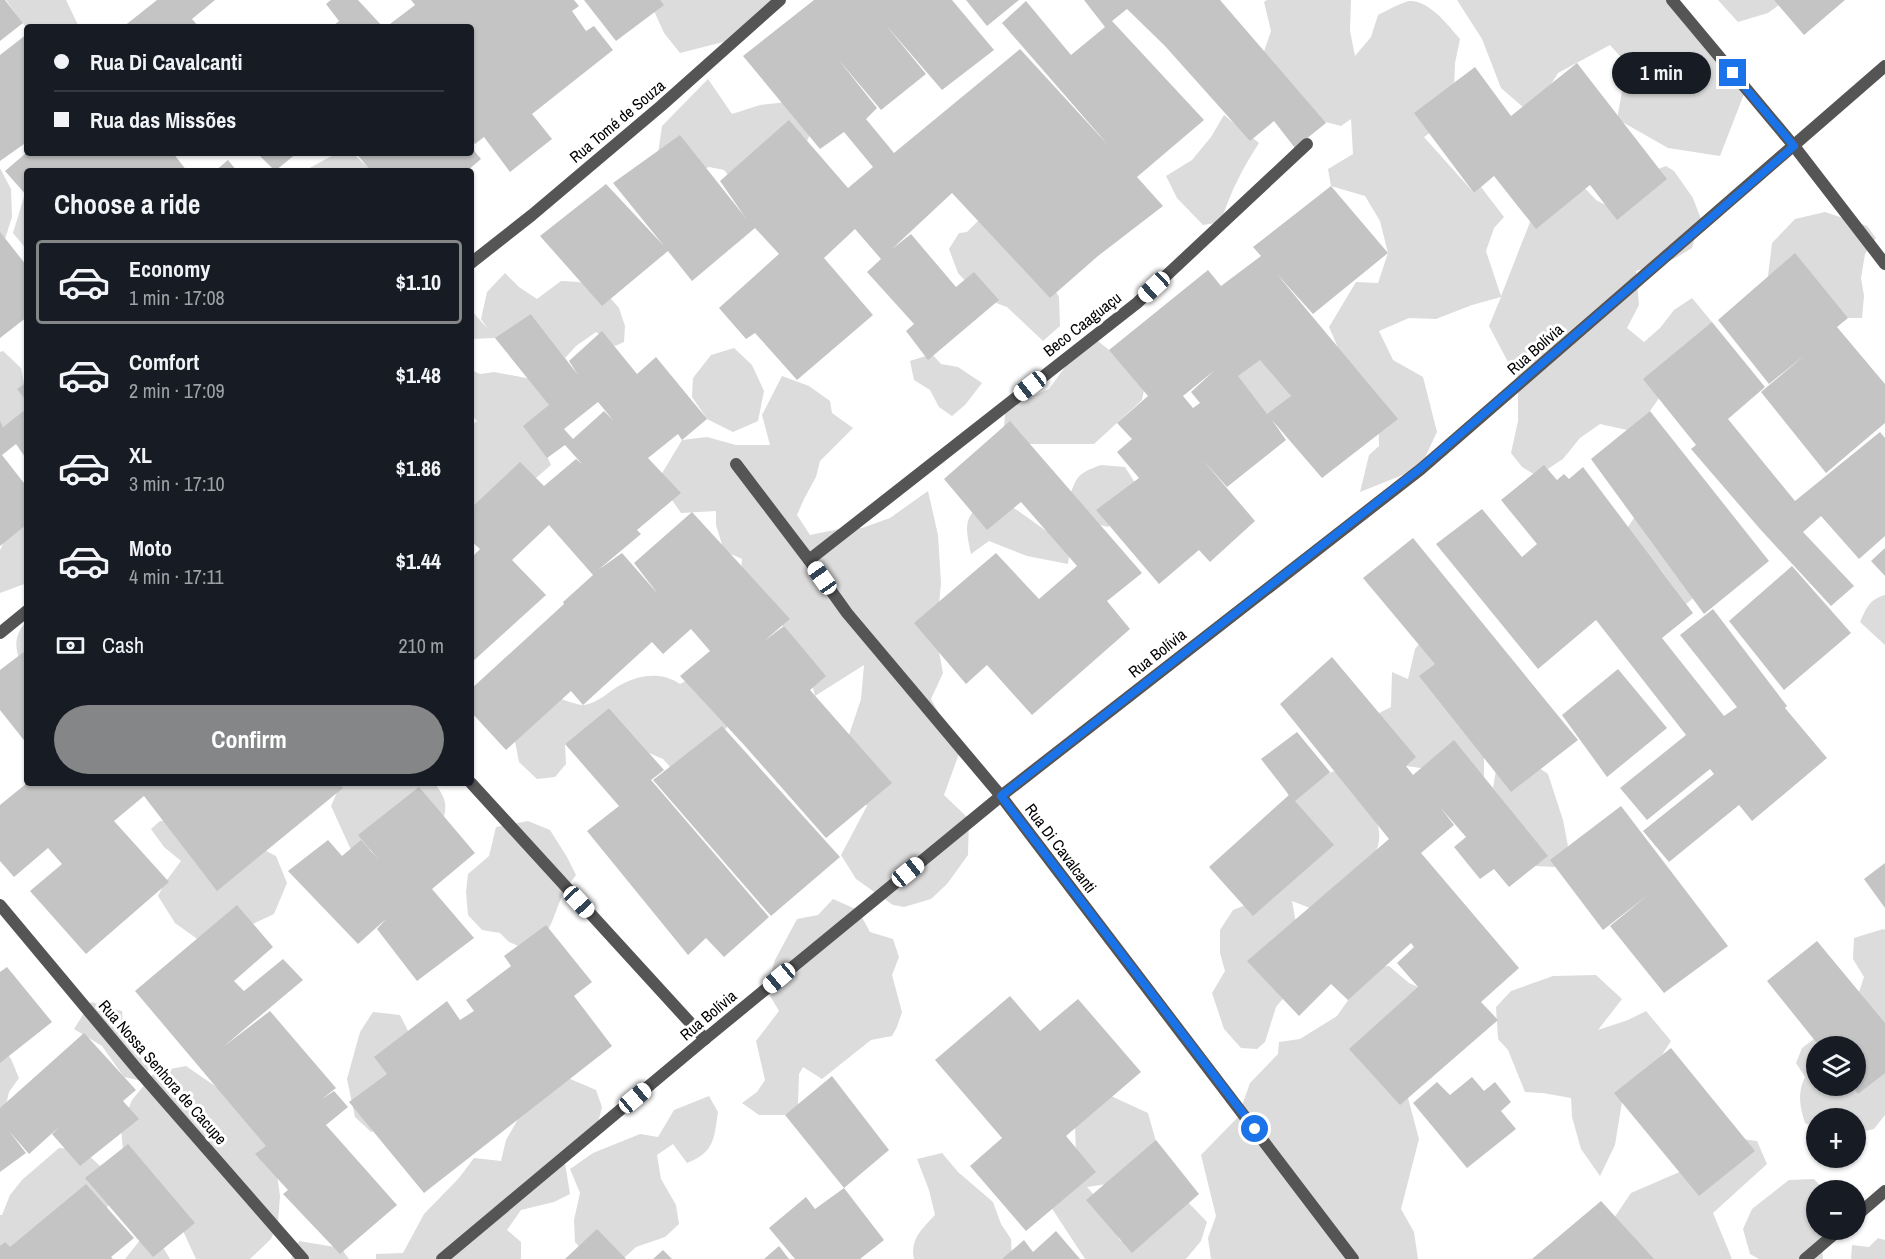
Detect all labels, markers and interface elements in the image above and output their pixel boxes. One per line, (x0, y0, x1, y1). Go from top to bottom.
text: Rua Di Cavalcanti (90, 47, 242, 77)
callout: 1 min (1613, 52, 1712, 94)
text: 1 min (1640, 59, 1683, 86)
route end (1719, 59, 1746, 86)
street label: Rua Tomé de Souza (564, 74, 670, 168)
text: Rua das Missões (90, 105, 236, 135)
text: Choose a ride (54, 186, 200, 222)
text: Economy (129, 254, 210, 284)
icon: car (57, 255, 111, 309)
text: $1.10 (396, 267, 441, 297)
car (1135, 268, 1173, 306)
text: 1 min · 17:08 (129, 284, 225, 311)
street label: Beco Caaguaçu (1038, 287, 1126, 361)
street label: Rua Bolívia (1502, 318, 1568, 380)
text: Comfort (129, 347, 199, 377)
icon: car (57, 348, 111, 402)
text: $1.48 (396, 360, 441, 390)
car (1010, 368, 1050, 404)
text: 2 min · 17:09 (129, 377, 225, 404)
text: XL (129, 440, 152, 470)
icon: car (57, 441, 111, 495)
text: $1.86 (396, 453, 441, 483)
text: 3 min · 17:10 (129, 470, 225, 497)
text: Moto (129, 533, 172, 563)
icon: car (57, 534, 111, 588)
text: $1.44 (396, 546, 441, 576)
car (804, 558, 840, 598)
text: 4 min · 17:11 (129, 563, 224, 590)
street label: Rua Bolívia (1124, 623, 1191, 683)
icon: cash (54, 629, 87, 662)
text: Cash (102, 630, 144, 660)
text: 210 m (398, 632, 444, 659)
button: Confirm (54, 705, 444, 774)
street label: Rua Di Cavalcanti (1020, 799, 1102, 897)
car (888, 854, 928, 890)
car (560, 883, 598, 921)
car (759, 960, 799, 996)
street label: Rua Bolívia (675, 984, 742, 1045)
street label: Rua Nossa Senhora de Cacupe (94, 995, 232, 1149)
map controls (1806, 1036, 1866, 1240)
button: layers (1806, 1036, 1866, 1096)
car (615, 1080, 655, 1116)
button: + (1806, 1108, 1866, 1168)
route start (1241, 1115, 1268, 1142)
button: − (1806, 1180, 1866, 1240)

